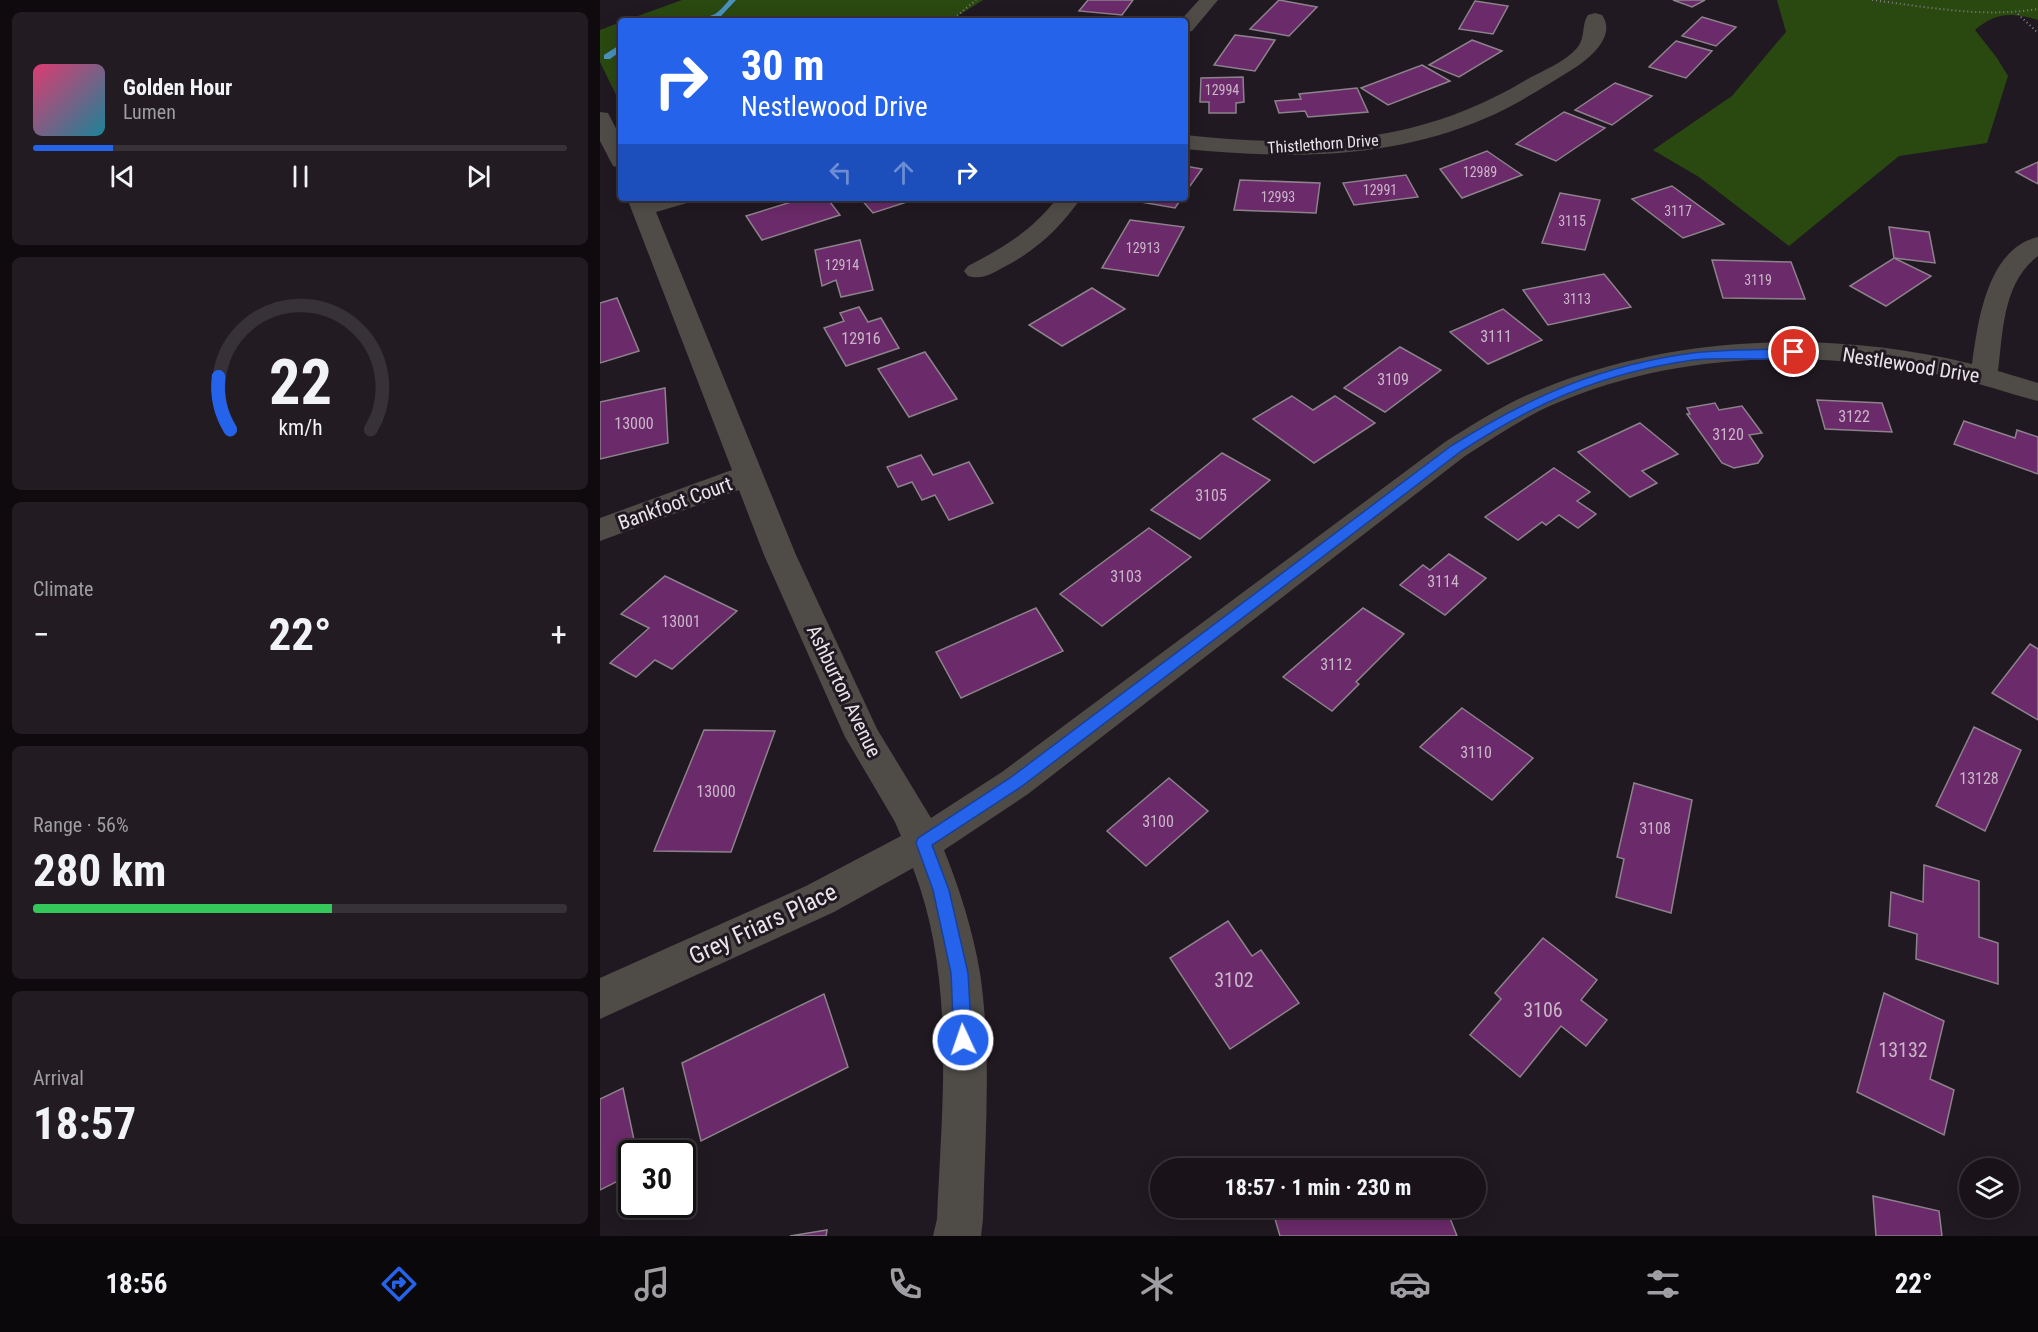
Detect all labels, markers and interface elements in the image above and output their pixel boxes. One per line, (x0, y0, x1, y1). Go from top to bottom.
text: 30 m (741, 41, 824, 90)
icon: right (642, 42, 720, 120)
text: Golden Hour (123, 75, 232, 100)
house number: 12994 (1205, 82, 1239, 98)
text: Nestlewood Drive (741, 91, 928, 123)
text: Lumen (123, 100, 176, 124)
street label: Thistlethorn Drive (1267, 131, 1379, 157)
icon: left (824, 156, 857, 189)
icon: ahead (887, 156, 920, 189)
icon: right (950, 156, 983, 189)
icon: previous (106, 160, 139, 193)
icon: pause (284, 160, 317, 193)
icon: next (462, 160, 495, 193)
house number: 12989 (1463, 164, 1497, 180)
house number: 12991 (1363, 182, 1397, 198)
house number: 12993 (1261, 189, 1295, 205)
house number: 3117 (1664, 203, 1692, 219)
house number: 3115 (1558, 213, 1586, 229)
house number: 12913 (1126, 240, 1160, 256)
house number: 12914 (825, 257, 859, 273)
house number: 3119 (1744, 272, 1772, 288)
house number: 3113 (1563, 291, 1591, 307)
pin (1768, 326, 1819, 377)
house number: 3111 (1480, 327, 1512, 346)
house number: 12916 (841, 329, 881, 348)
icon: arrive (1777, 335, 1810, 368)
street label: Nestlewood Drive (1841, 342, 1981, 388)
text: 22 (268, 346, 332, 419)
house number: 3109 (1377, 370, 1409, 389)
house number: 3122 (1838, 407, 1870, 426)
house number: 13000 (614, 414, 654, 433)
text: km/h (278, 416, 322, 441)
house number: 3120 (1712, 425, 1744, 444)
street label: Bankfoot Court (615, 471, 735, 535)
house number: 3105 (1195, 486, 1227, 505)
house number: 3103 (1110, 567, 1142, 586)
house number: 3114 (1427, 572, 1459, 591)
text: Climate (33, 577, 93, 601)
text: 22° (269, 608, 332, 661)
house number: 13001 (661, 612, 701, 631)
text: − (33, 615, 50, 654)
text: + (551, 615, 567, 654)
street label: Ashburton Avenue (802, 621, 886, 761)
house number: 3112 (1320, 655, 1352, 674)
house number: 3110 (1460, 743, 1492, 762)
house number: 13128 (1959, 769, 1999, 788)
house number: 13000 (696, 782, 736, 801)
house number: 3100 (1142, 812, 1174, 831)
text: Range · 56% (33, 813, 129, 837)
house number: 3108 (1639, 819, 1671, 838)
text: 280 km (33, 844, 166, 897)
street label: Grey Friars Place (685, 878, 841, 970)
house number: 3102 (1214, 968, 1254, 992)
house number: 3106 (1523, 998, 1563, 1022)
position arrow (931, 1008, 995, 1072)
house number: 13132 (1878, 1038, 1928, 1062)
text: Arrival (33, 1066, 84, 1090)
text: 18:57 (33, 1097, 136, 1150)
speed limit sign: 30 (618, 1140, 696, 1218)
map controls (1959, 1158, 2019, 1218)
button: layers (1959, 1158, 2019, 1218)
text: 18:57 · 1 min · 230 m (1225, 1175, 1411, 1200)
icon: directions (378, 1263, 420, 1305)
icon: music (631, 1263, 673, 1305)
icon: phone (884, 1263, 926, 1305)
icon: climate (1136, 1263, 1178, 1305)
icon: car (1389, 1263, 1431, 1305)
icon: filters (1642, 1263, 1684, 1305)
text: 18:56 (105, 1268, 167, 1300)
text: 22° (1895, 1268, 1933, 1300)

